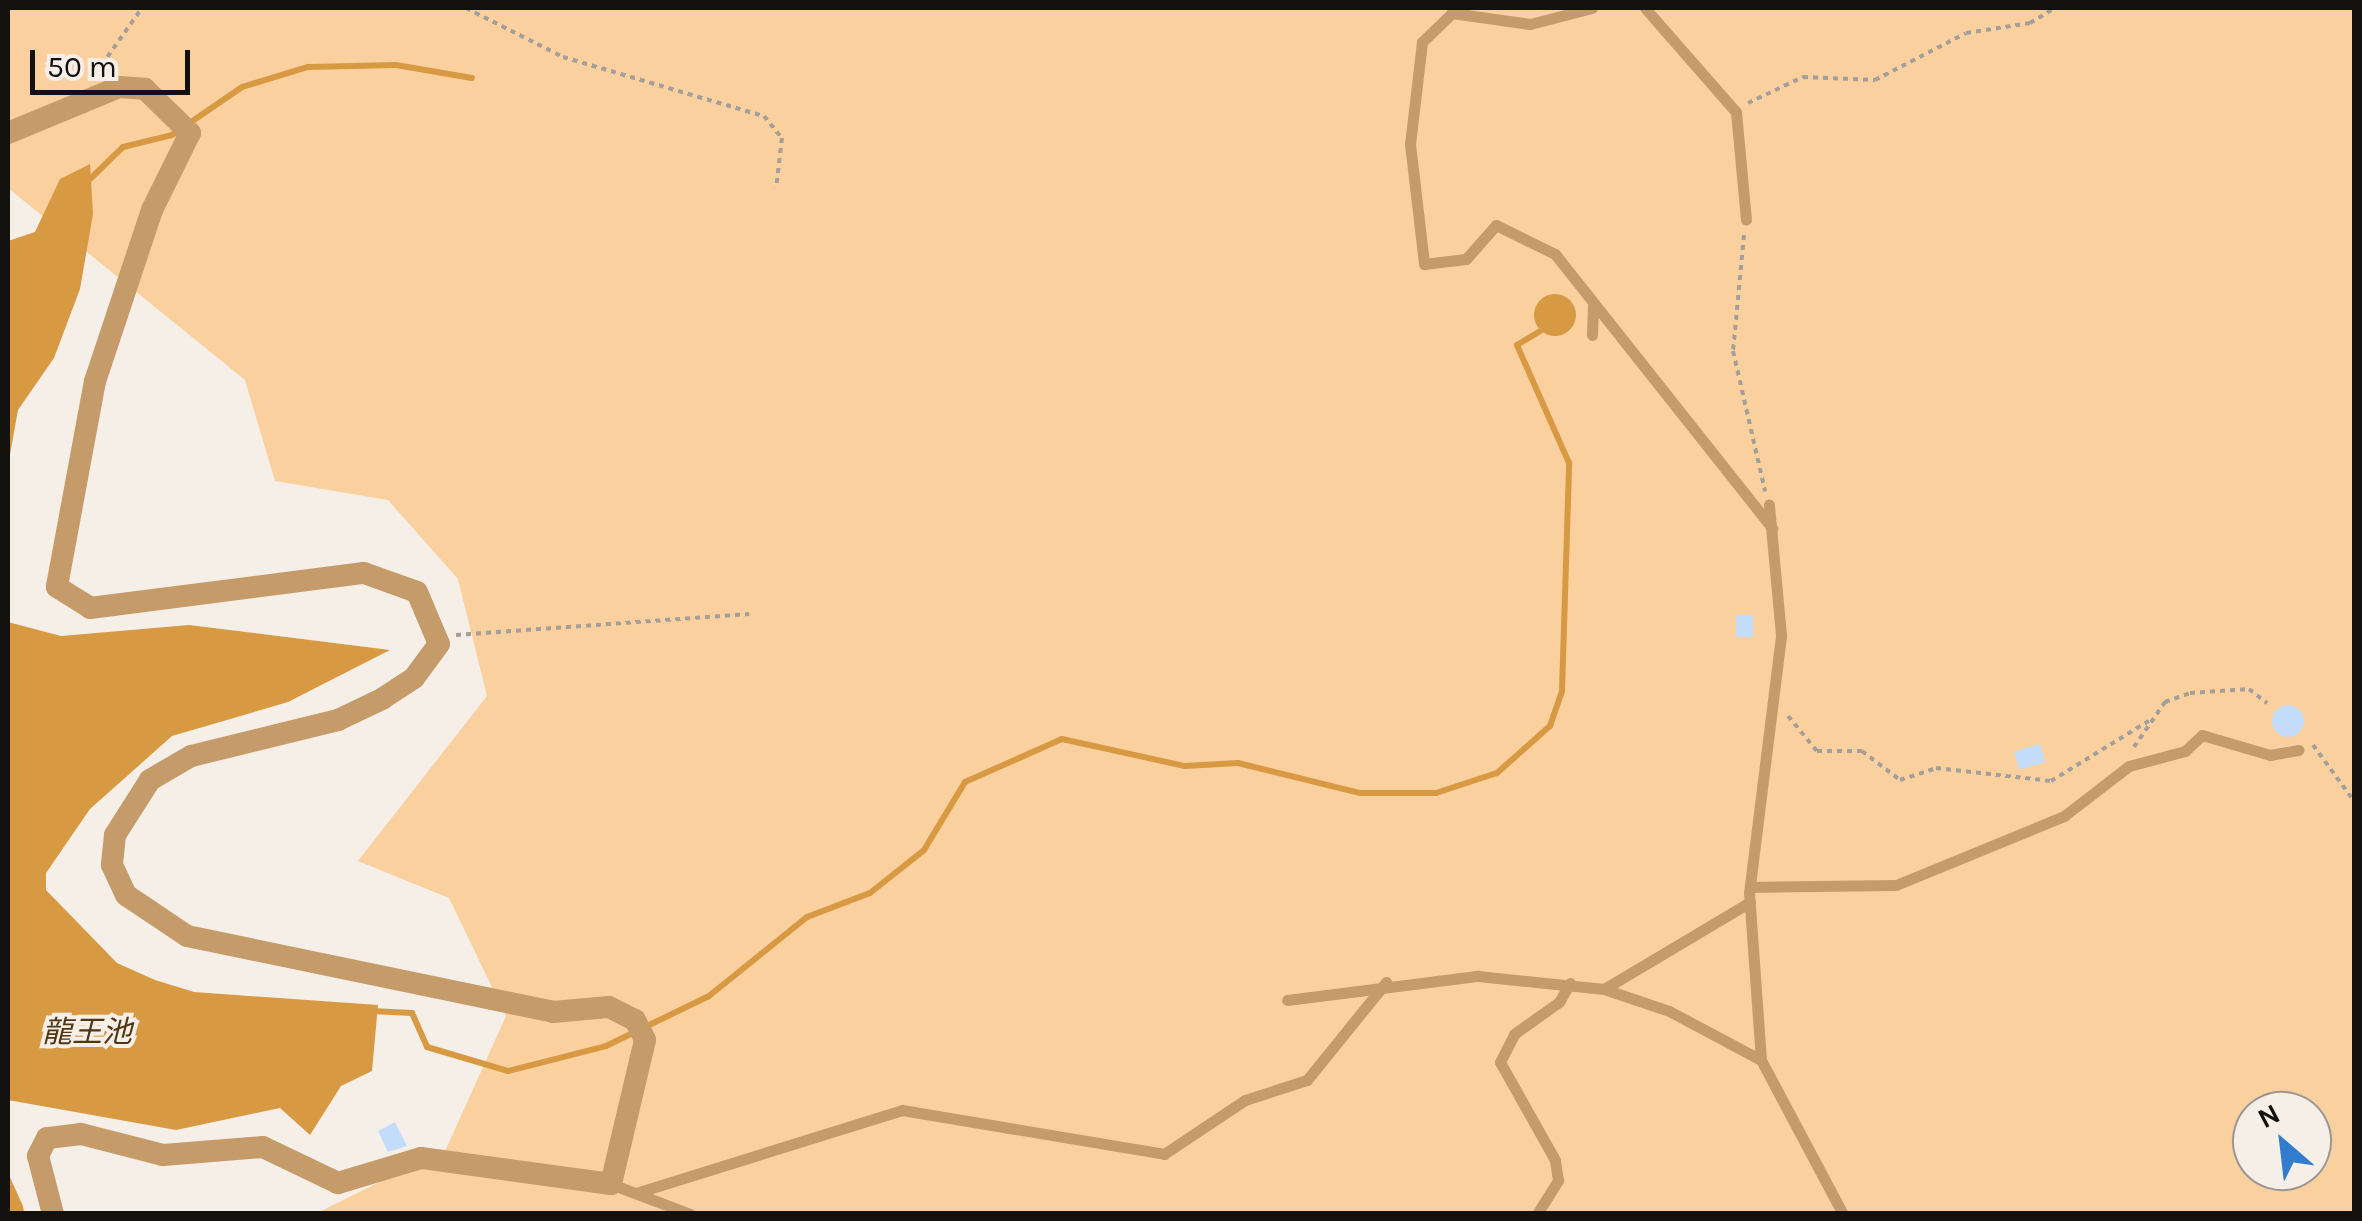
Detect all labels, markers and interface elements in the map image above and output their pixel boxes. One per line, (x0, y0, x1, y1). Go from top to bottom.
scale bar (35, 30, 195, 92)
text: 50 m (47, 49, 117, 85)
water label: 龍王池 (42, 1014, 132, 1050)
north arrow (2232, 1091, 2332, 1191)
text: N (2252, 1097, 2285, 1135)

